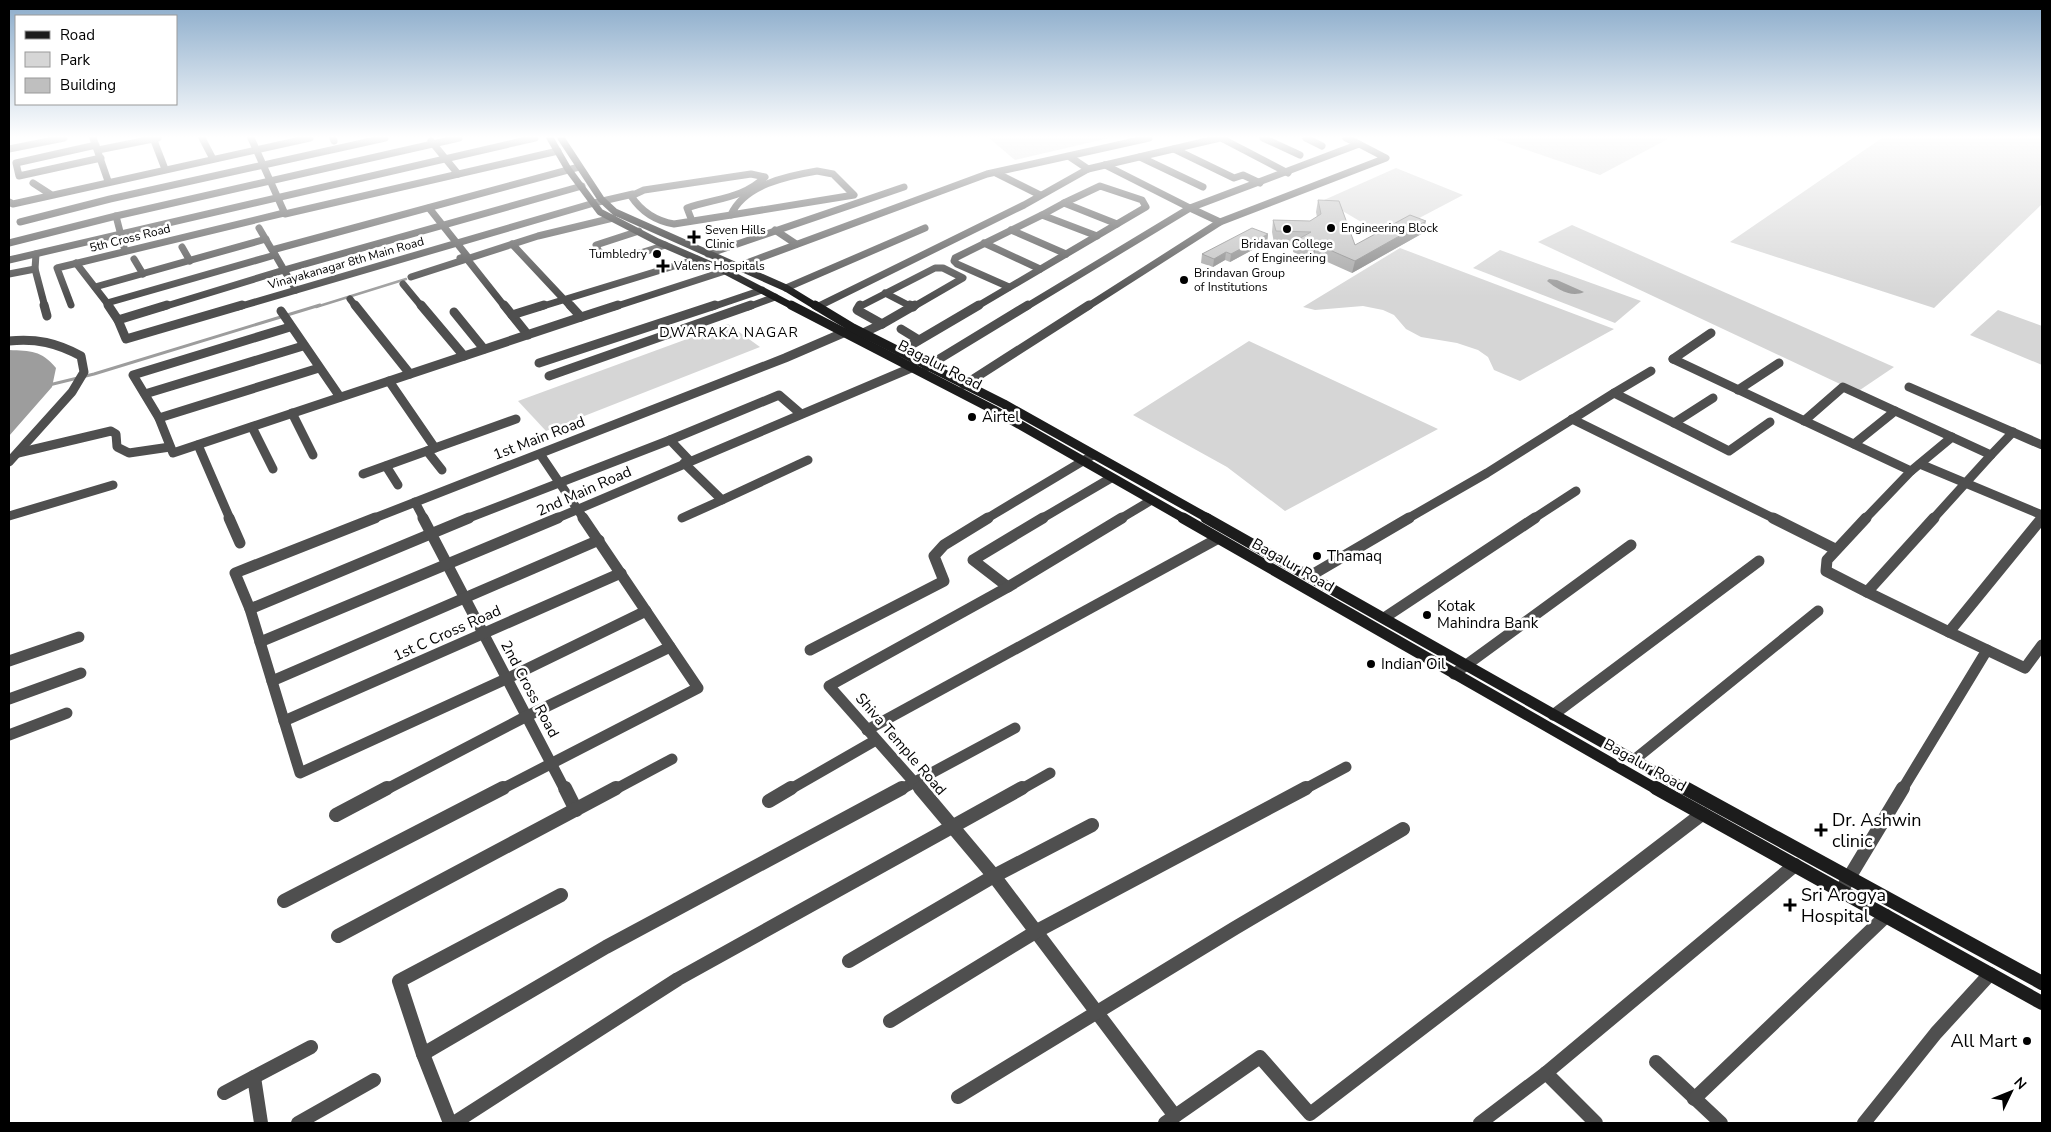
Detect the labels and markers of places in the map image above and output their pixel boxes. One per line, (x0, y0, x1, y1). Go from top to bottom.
place label: Engineering Block (1341, 220, 1439, 236)
place label: Seven Hills Clinic (705, 222, 766, 252)
marker: Engineering Block (1325, 222, 1337, 234)
marker: Bridavan College of Engineering (1281, 223, 1293, 235)
marker: Seven Hills Clinic (687, 230, 701, 244)
place label: Bridavan College of Engineering (1241, 236, 1333, 266)
place label: Tumbledry (589, 246, 648, 262)
marker: Tumbledry (651, 248, 663, 260)
place label: Valens Hospitals (673, 258, 765, 274)
marker: Valens Hospitals (656, 259, 670, 273)
place label: Brindavan Group of Institutions (1194, 265, 1285, 295)
marker: Brindavan Group of Institutions (1178, 274, 1190, 286)
place label: Airtel (982, 407, 1020, 427)
marker: Airtel (966, 411, 978, 423)
place label: Thamaq (1327, 546, 1382, 566)
marker: Thamaq (1311, 550, 1323, 562)
place label: Kotak Mahindra Bank (1437, 596, 1539, 633)
marker: Kotak Mahindra Bank (1421, 609, 1433, 621)
place label: Indian Oil (1381, 654, 1446, 674)
marker: Indian Oil (1365, 658, 1377, 670)
place label: Dr. Ashwin clinic (1832, 808, 1921, 853)
marker: Dr. Ashwin clinic (1814, 823, 1828, 837)
place label: Sri Arogya Hospital (1801, 883, 1886, 928)
marker: Sri Arogya Hospital (1783, 898, 1797, 912)
place label: All Mart (1950, 1029, 2018, 1053)
marker: All Mart (2021, 1035, 2033, 1047)

